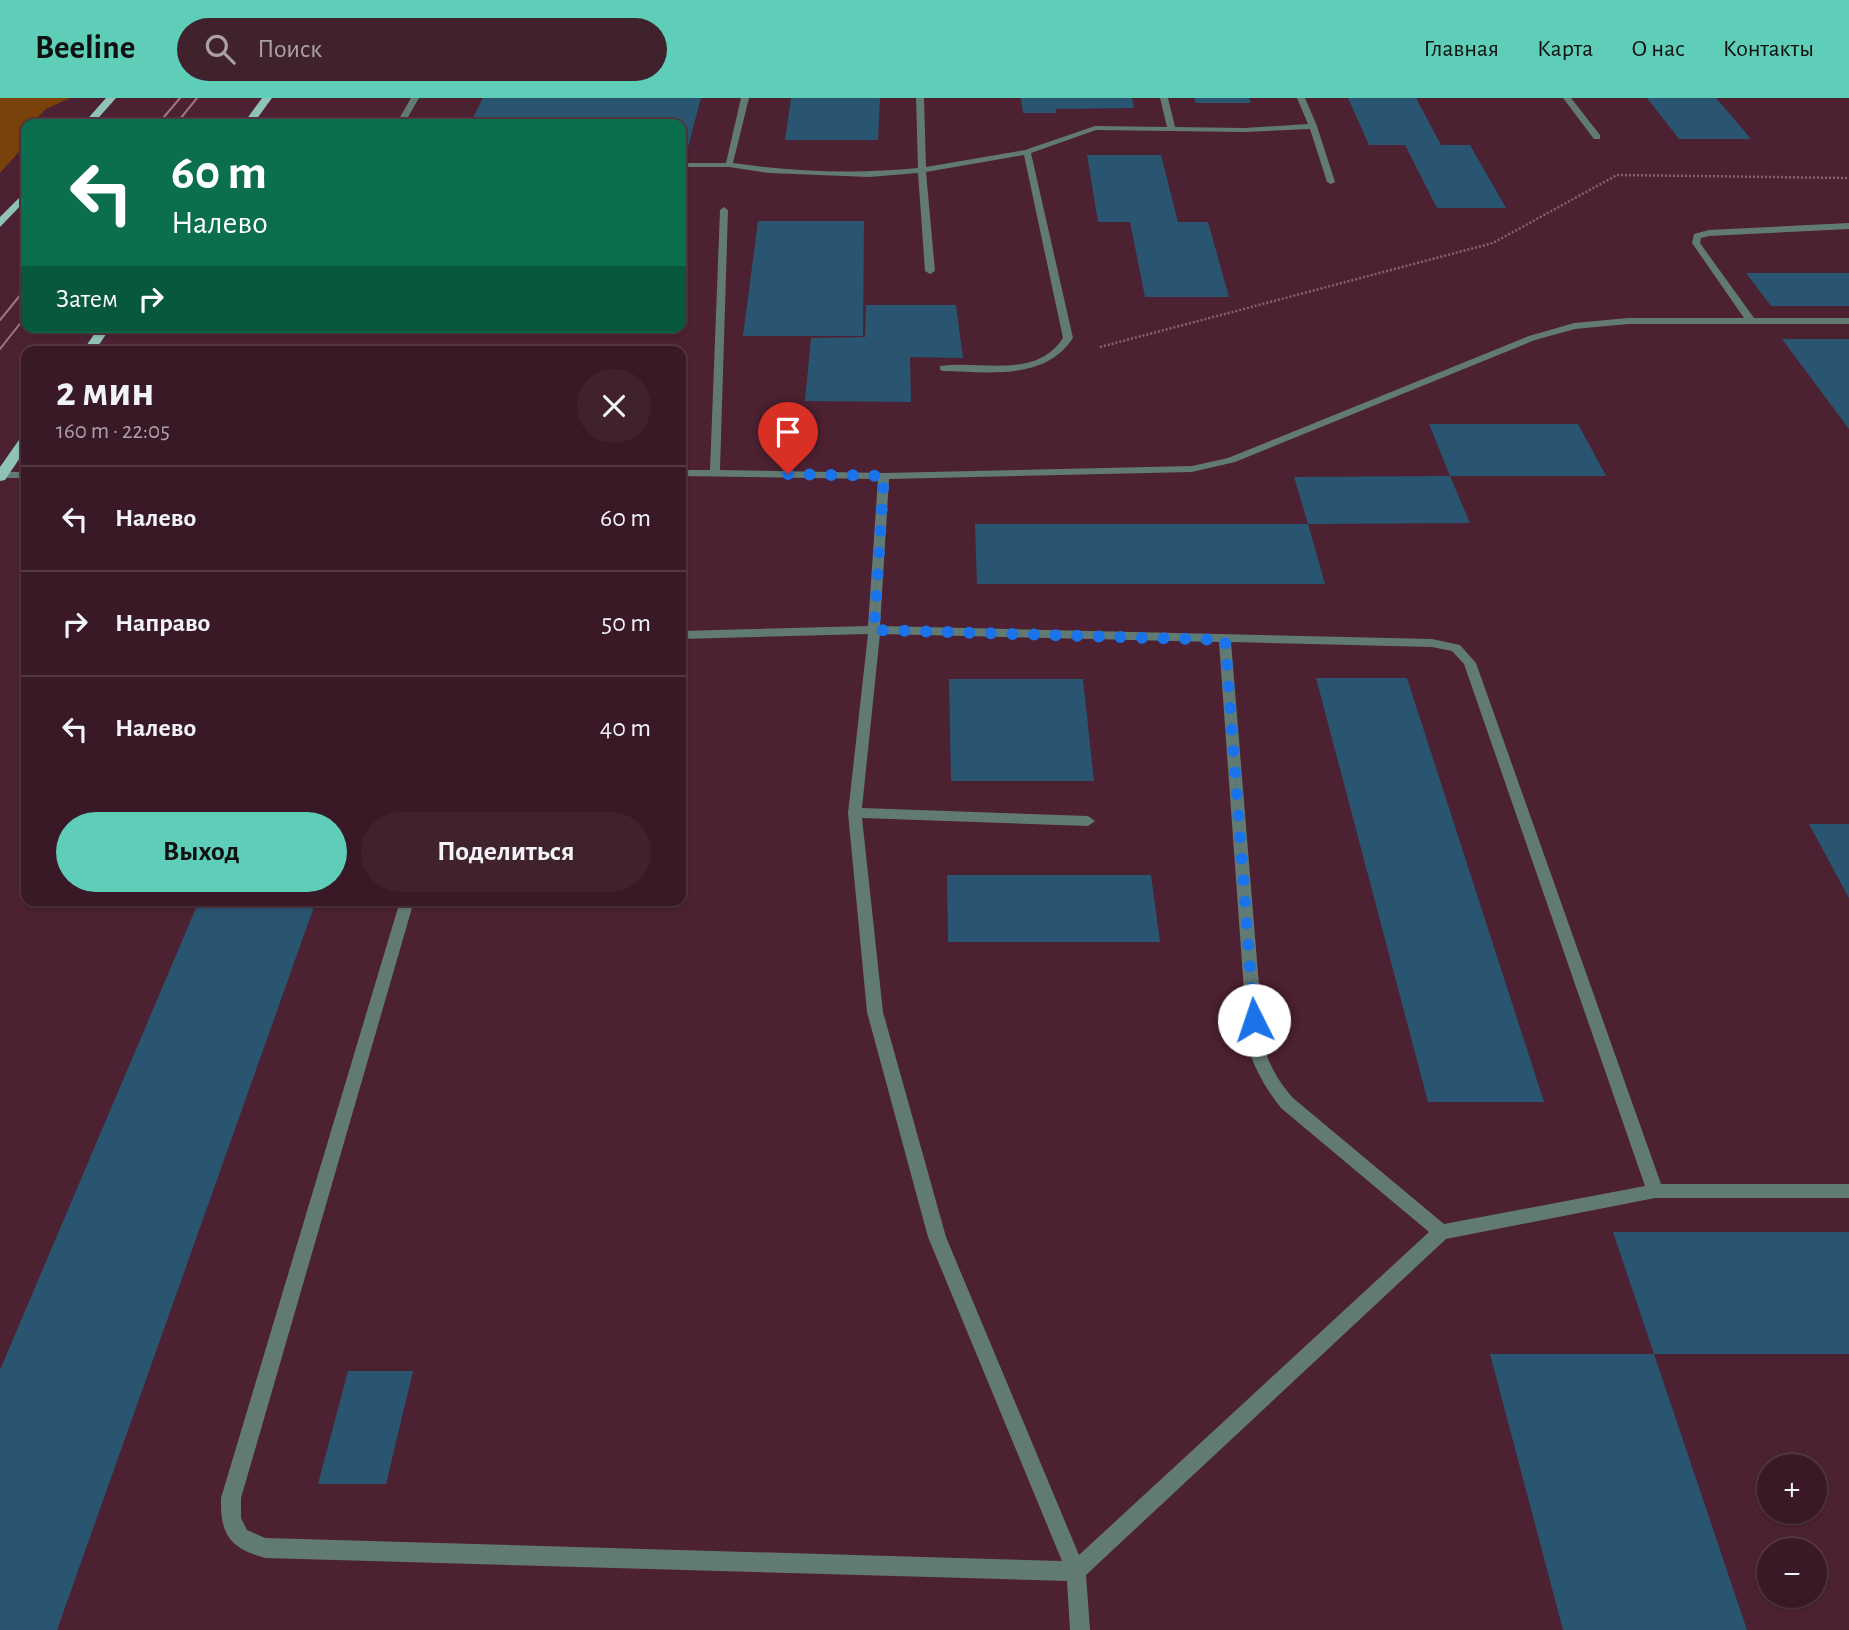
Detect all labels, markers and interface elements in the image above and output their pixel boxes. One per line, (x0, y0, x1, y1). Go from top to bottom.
search box (177, 18, 667, 81)
icon: search (201, 30, 239, 68)
text: Beeline (35, 32, 135, 65)
text: Поиск (257, 36, 322, 62)
text: Главная (1424, 37, 1499, 61)
text: Карта (1537, 37, 1593, 61)
text: О нас (1631, 37, 1685, 61)
text: Контакты (1723, 37, 1814, 61)
icon: left (56, 147, 147, 238)
text: 60 m (171, 149, 267, 198)
text: Налево (171, 207, 268, 239)
icon: right (132, 280, 170, 318)
text: Затем (56, 286, 118, 312)
button: close (577, 369, 651, 443)
text: 2 мин (56, 371, 154, 413)
pin (758, 402, 818, 474)
icon: arrive (769, 413, 807, 451)
text: 160 m · 22:05 (56, 420, 170, 443)
icon: left (56, 500, 94, 538)
text: Налево (115, 505, 196, 531)
text: 60 m (600, 505, 651, 531)
icon: right (56, 605, 94, 643)
text: Направо (115, 610, 210, 636)
text: 50 m (601, 610, 651, 636)
icon: left (56, 710, 94, 748)
text: Налево (115, 715, 196, 741)
text: 40 m (600, 715, 651, 741)
button: Выход (56, 812, 347, 892)
button: Поделиться (361, 812, 651, 892)
position arrow (1217, 983, 1291, 1057)
map controls (1757, 1454, 1827, 1608)
button: + (1757, 1454, 1827, 1524)
button: − (1757, 1538, 1827, 1608)

